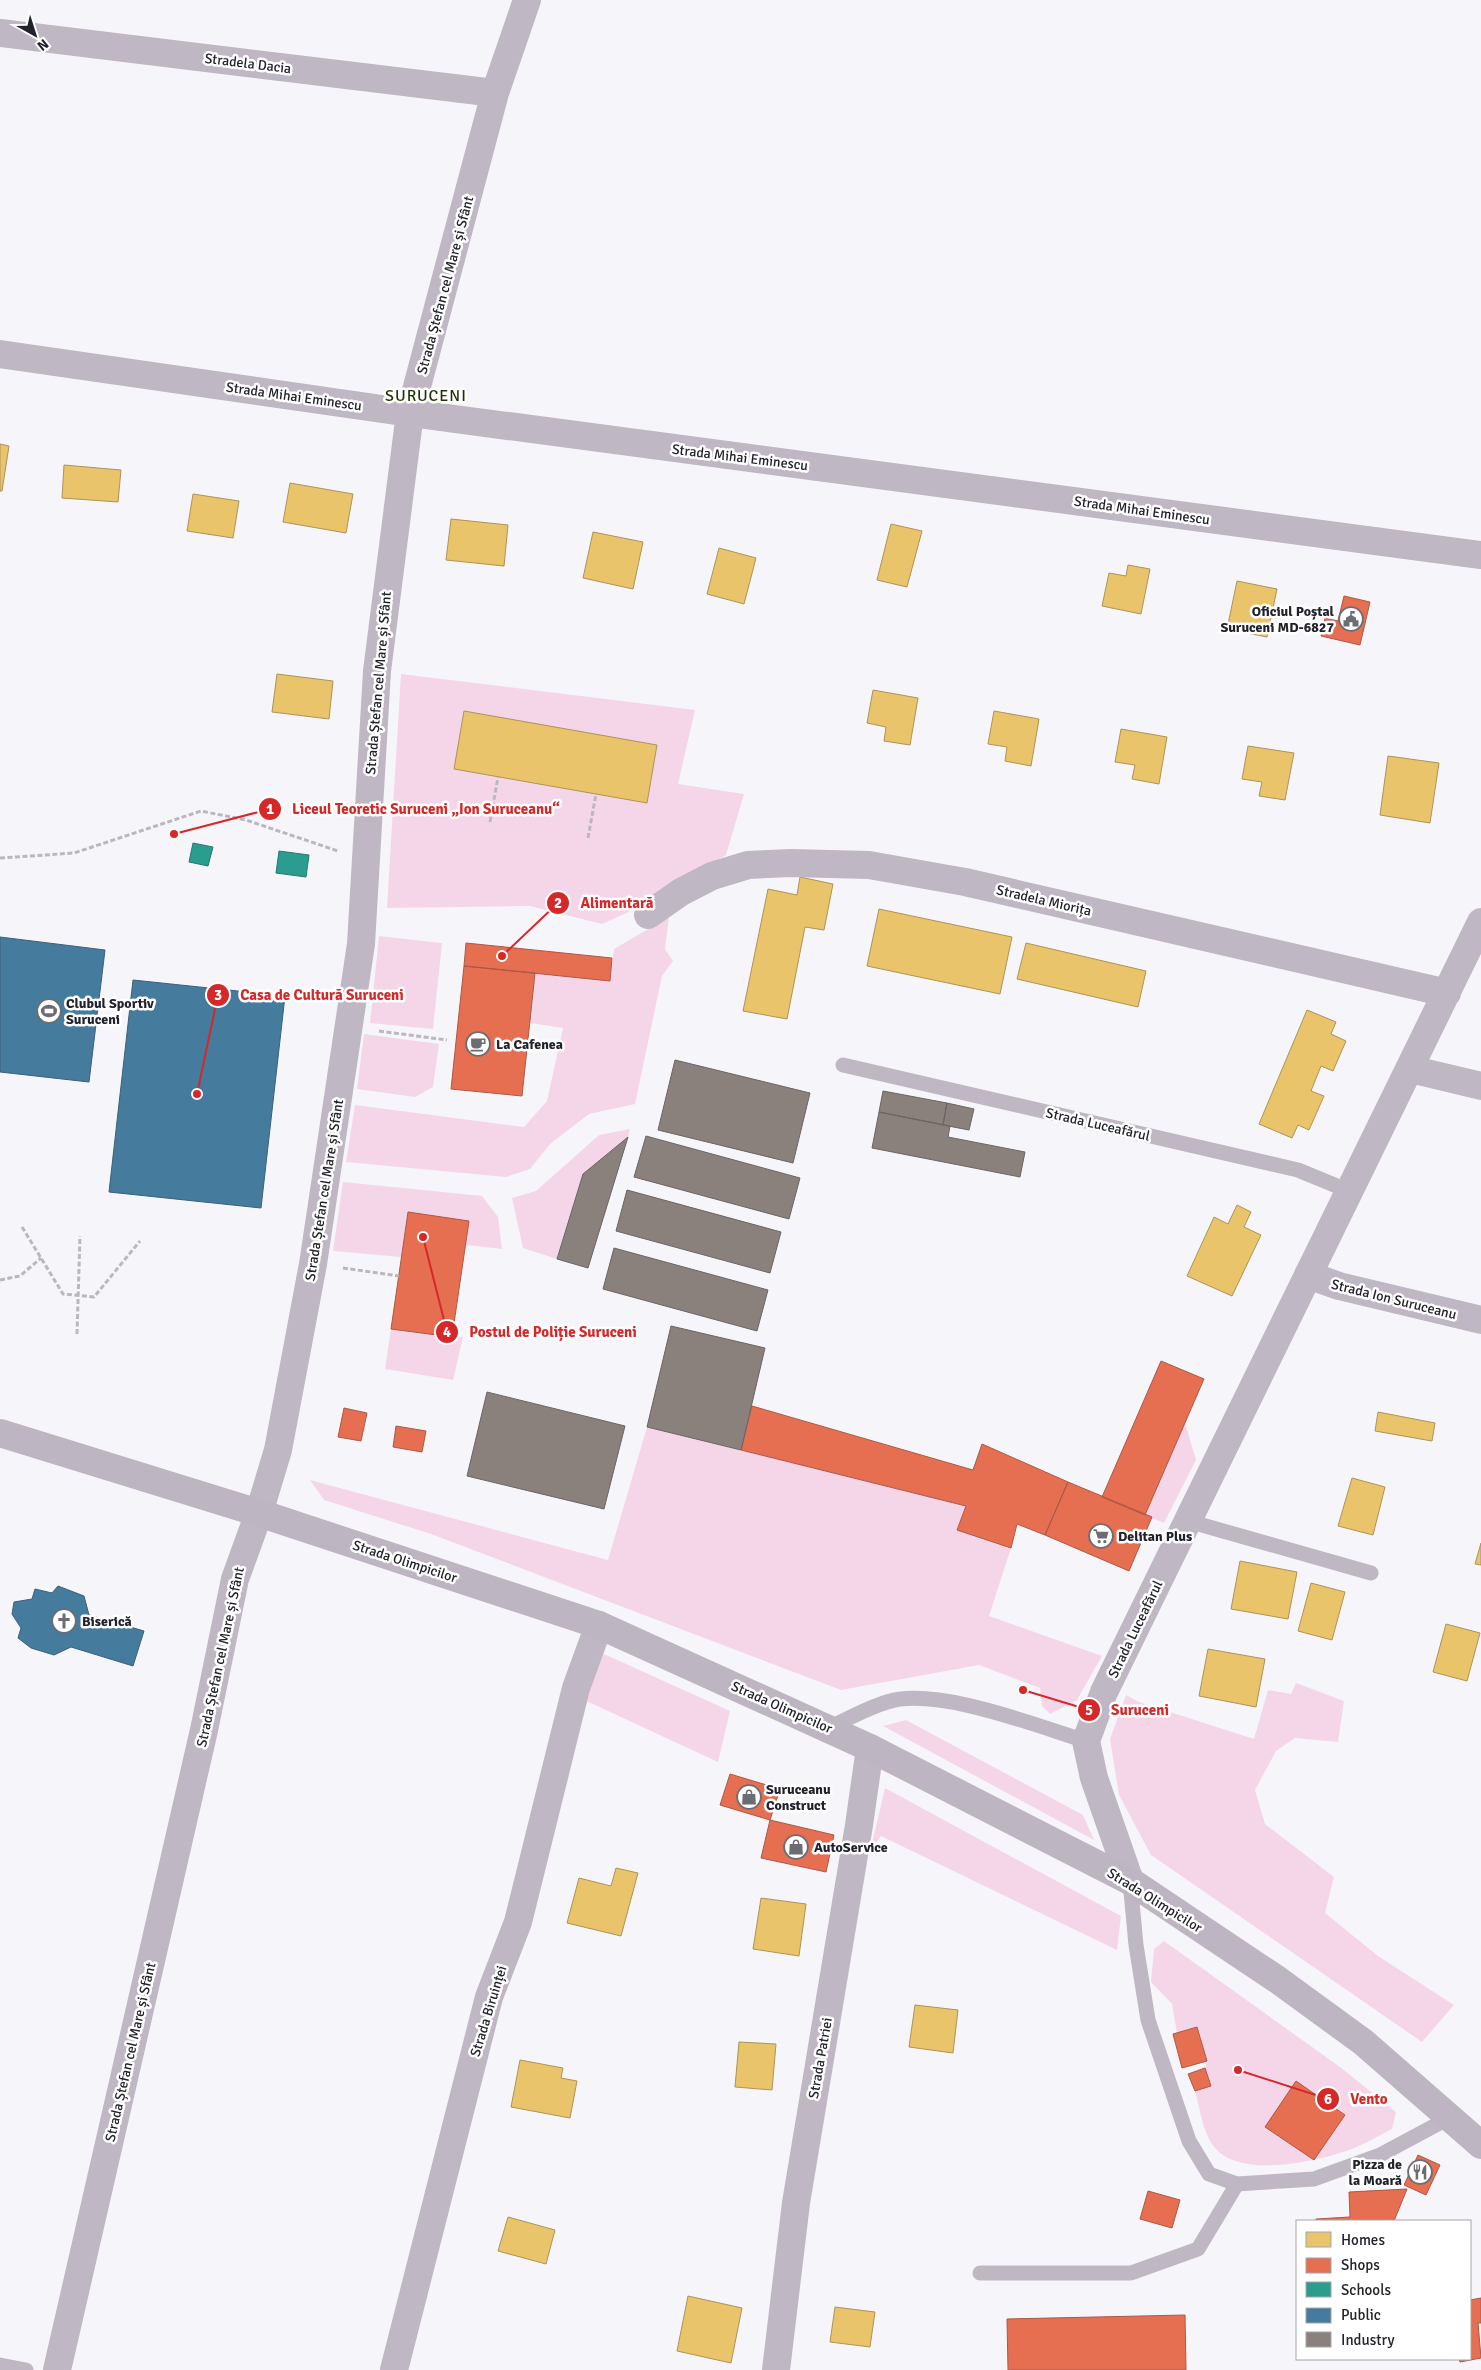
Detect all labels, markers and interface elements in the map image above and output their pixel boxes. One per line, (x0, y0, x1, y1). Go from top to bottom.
north arrow (10, 10, 60, 60)
text: N (34, 35, 52, 54)
street label: Stradela Dacia (204, 50, 292, 77)
street label: Strada Ștefan cel Mare și Sfânt (414, 194, 477, 376)
street label: Strada Mihai Eminescu (225, 379, 363, 414)
district label: SURUCENI (385, 386, 467, 406)
street label: Strada Mihai Eminescu (671, 441, 809, 474)
street label: Strada Mihai Eminescu (1073, 493, 1211, 528)
street label: Strada Ștefan cel Mare și Sfânt (362, 591, 395, 775)
place label: Oficiul Poștal Suruceni MD-6827 (1220, 603, 1335, 636)
public building icon: Oficiul Poștal Suruceni MD-6827 (1338, 606, 1364, 632)
callout: Liceul Teoretic Suruceni „Ion Suruceanu“ (257, 794, 570, 824)
text: 1 (266, 800, 274, 818)
text: Liceul Teoretic Suruceni „Ion Suruceanu“ (292, 800, 560, 818)
street label: Stradela Miorița (995, 881, 1093, 920)
callout: Alimentară (546, 888, 664, 918)
text: 2 (554, 894, 562, 912)
text: Alimentară (581, 894, 654, 912)
callout: Casa de Cultură Suruceni (205, 980, 414, 1010)
text: 3 (214, 986, 222, 1004)
text: Casa de Cultură Suruceni (240, 986, 404, 1004)
place label: Clubul Sportiv Suruceni (66, 995, 154, 1028)
sports icon: Clubul Sportiv Suruceni (36, 998, 62, 1024)
cafe icon: La Cafenea (465, 1031, 491, 1057)
place label: La Cafenea (496, 1036, 563, 1053)
street label: Strada Ștefan cel Mare și Sfânt (302, 1098, 347, 1282)
street label: Strada Luceafărul (1044, 1104, 1152, 1145)
street label: Strada Ion Suruceanu (1329, 1276, 1458, 1323)
callout: Postul de Poliție Suruceni (434, 1317, 647, 1347)
text: 4 (443, 1323, 451, 1341)
text: Postul de Poliție Suruceni (469, 1323, 637, 1342)
supermarket icon: Delitan Plus (1088, 1523, 1114, 1549)
place label: Delitan Plus (1118, 1528, 1192, 1545)
street label: Strada Olimpicilor (351, 1537, 460, 1587)
street label: Strada Ștefan cel Mare și Sfânt (193, 1565, 248, 1749)
street label: Strada Luceafărul (1105, 1578, 1166, 1681)
church icon: Biserică (51, 1608, 77, 1634)
place label: Biserică (82, 1613, 132, 1630)
street label: Strada Olimpicilor (729, 1678, 836, 1738)
callout: Suruceni (1076, 1695, 1179, 1725)
text: 5 (1085, 1701, 1093, 1719)
text: Suruceni (1111, 1701, 1169, 1719)
place label: Suruceanu Construct (766, 1781, 831, 1814)
shop icon: Suruceanu Construct (736, 1784, 762, 1810)
shop icon: AutoService (783, 1834, 809, 1860)
place label: AutoService (814, 1839, 888, 1856)
street label: Strada Olimpicilor (1104, 1864, 1206, 1937)
street label: Strada Ștefan cel Mare și Sfânt (102, 1961, 159, 2143)
street label: Strada Biruinței (467, 1964, 510, 2059)
street label: Strada Patriei (805, 2016, 836, 2100)
callout: Vento (1316, 2084, 1398, 2114)
text: 6 (1324, 2090, 1332, 2108)
text: Vento (1350, 2090, 1388, 2108)
place label: Pizza de la Moară (1349, 2156, 1402, 2189)
restaurant icon: Pizza de la Moară (1407, 2159, 1433, 2185)
legend (1296, 2220, 1471, 2360)
text: Homes (1341, 2231, 1385, 2249)
text: Shops (1341, 2256, 1380, 2274)
text: Schools (1341, 2281, 1392, 2299)
text: Public (1341, 2306, 1381, 2324)
text: Industry (1341, 2331, 1394, 2349)

